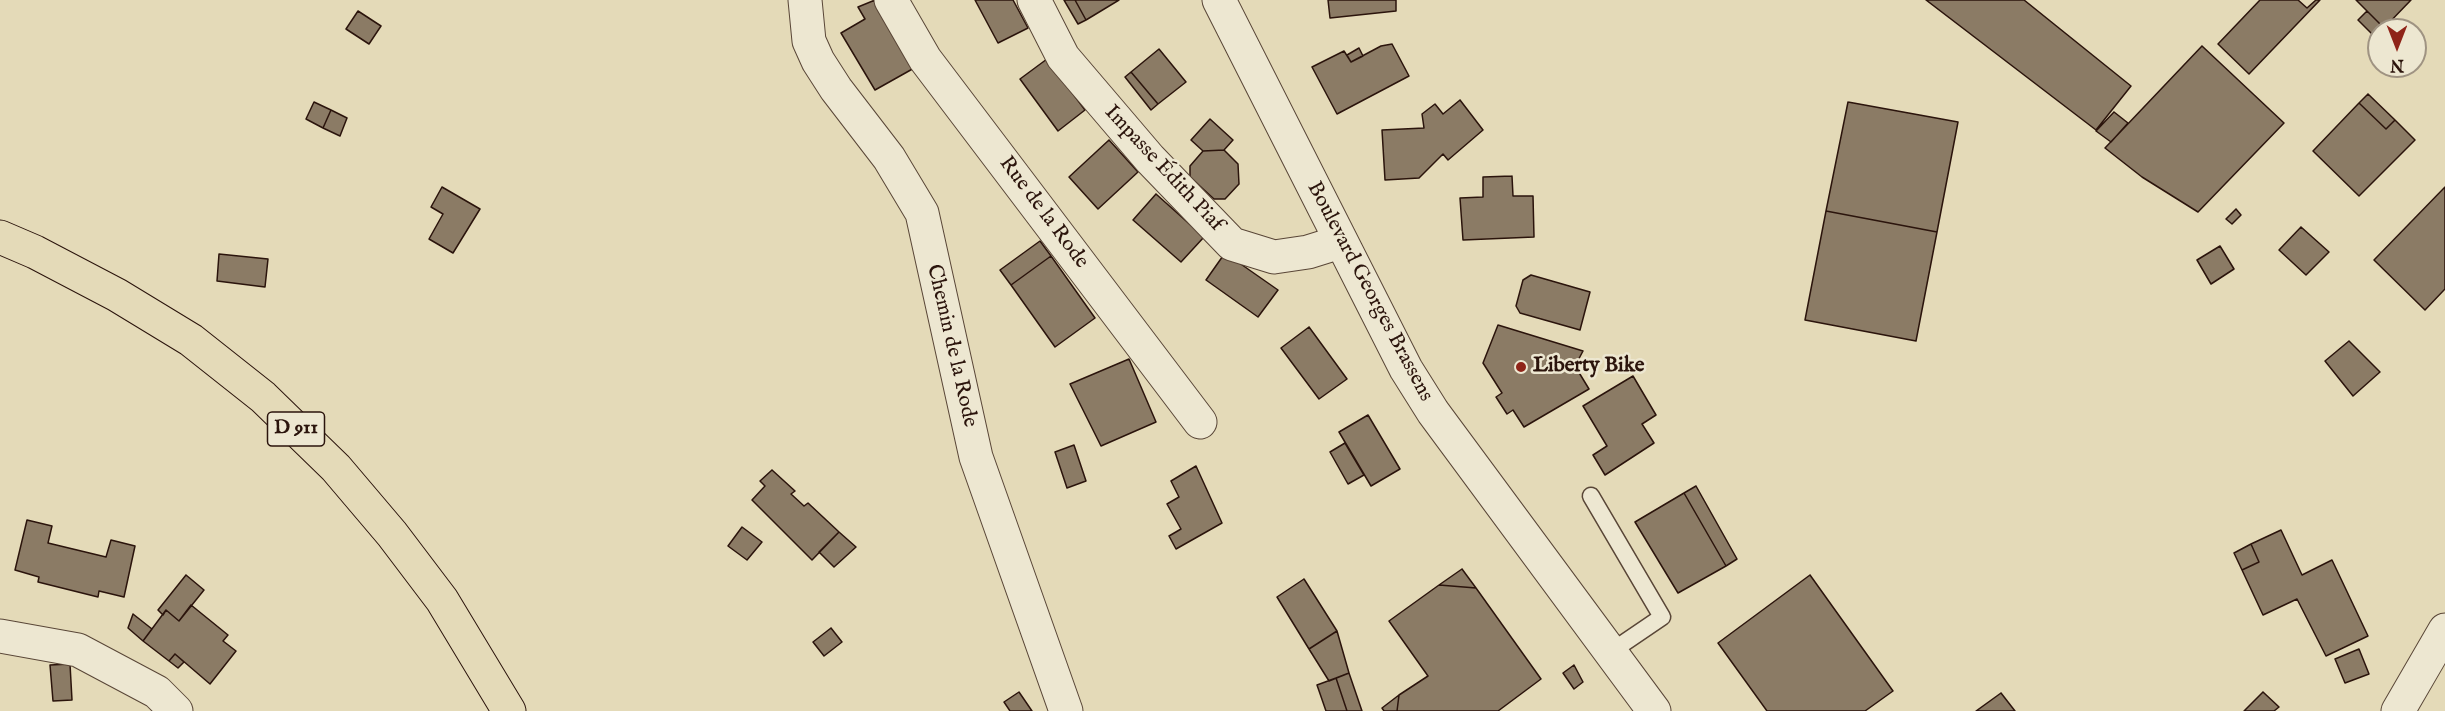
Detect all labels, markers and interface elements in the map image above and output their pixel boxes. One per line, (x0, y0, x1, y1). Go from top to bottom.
north arrow (2367, 18, 2427, 78)
text: N (2390, 54, 2404, 74)
street label: Impasse Édith Piaf (1098, 101, 1228, 237)
street label: Rue de la Rode (993, 152, 1093, 274)
street label: Boulevard Georges Brassens (1300, 178, 1438, 406)
street label: Chemin de la Rode (920, 262, 982, 430)
place label: Liberty Bike (1533, 354, 1644, 380)
marker: Liberty Bike (1514, 360, 1528, 374)
road number: D 911 (268, 412, 324, 446)

